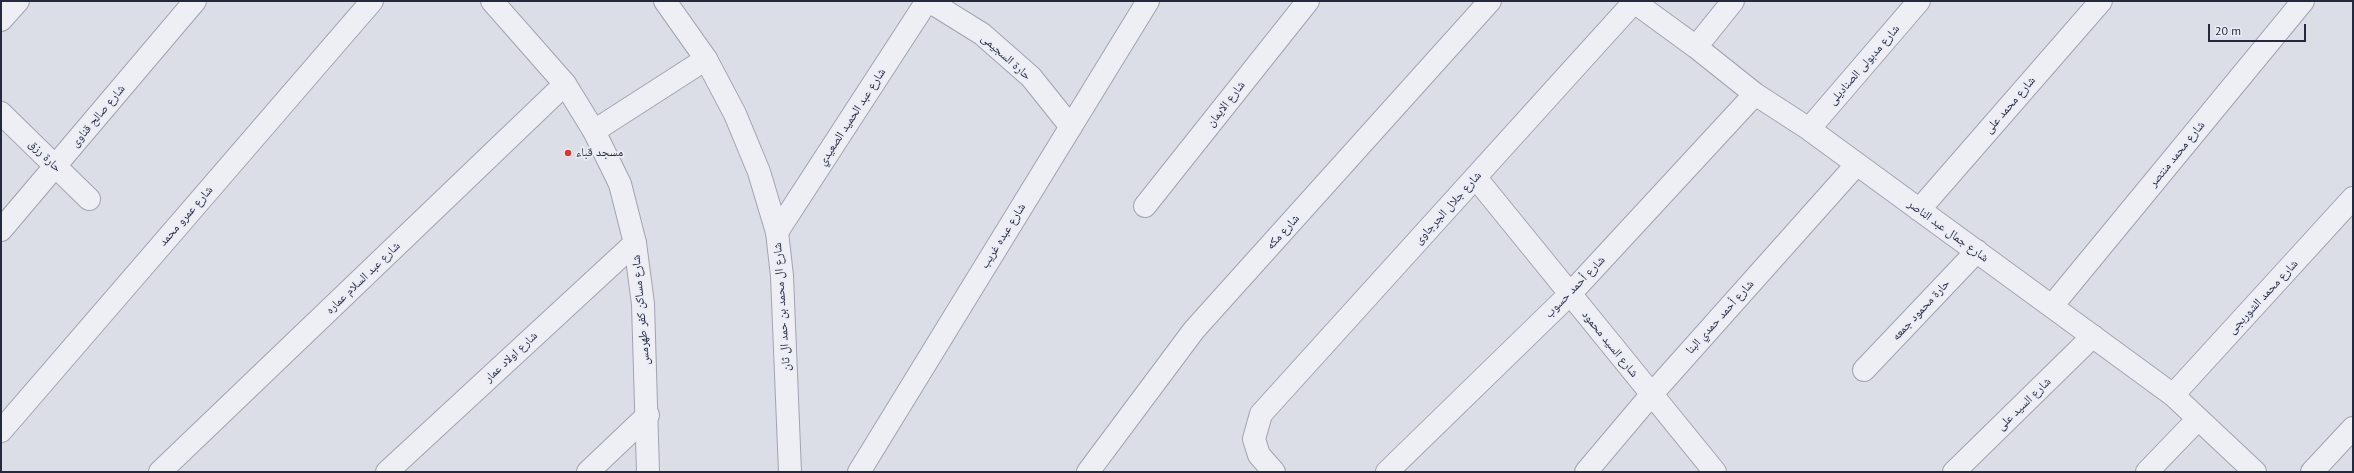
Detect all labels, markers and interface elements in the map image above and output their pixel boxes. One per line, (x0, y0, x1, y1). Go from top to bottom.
scale bar (2210, 16, 2308, 42)
street label: شارع مدبولى الصناديلى (1825, 22, 1903, 108)
text: 20 m (2215, 23, 2241, 38)
street label: حارة السجيمى (978, 31, 1034, 83)
street label: شارع عبد الحميد الصعيدي (815, 66, 889, 168)
street label: شارع محمد على (1981, 74, 2039, 136)
street label: شارع الايمان (1204, 78, 1248, 130)
street label: شارع صالح قناوى (68, 82, 128, 150)
street label: شارع محمد منتصر (2146, 118, 2208, 190)
street label: حارة رزق (26, 137, 64, 175)
place label: مسجد قباء (576, 146, 623, 160)
marker: مسجد قباء (563, 148, 573, 158)
street label: شارع جلال الجرجاوى (1411, 169, 1485, 247)
street label: شارع عمرو محمد (156, 183, 216, 249)
street label: شارع جمال عبد الناصر (1905, 197, 1991, 265)
street label: شارع عبده غريب (977, 201, 1029, 271)
street label: شارع مكه (1263, 211, 1303, 253)
street label: شارع عبد السلام عماره (323, 239, 403, 317)
street label: شارع ال محمد بن حمد ال ثان (770, 242, 794, 372)
street label: شارع أحمد حسوب (1542, 253, 1608, 321)
street label: شارع مساكن كفر طهرمس (629, 254, 653, 366)
street label: شارع محمد الشوربجى (2225, 257, 2301, 337)
street label: حارة محمود جمعه (1889, 276, 1953, 344)
street label: شارع أحمد حمدي البنا (1683, 277, 1757, 357)
street label: شارع السيد محمود (1579, 308, 1641, 380)
street label: شارع اولاد عمار (481, 329, 541, 385)
street label: شارع السيد على (1994, 375, 2054, 433)

